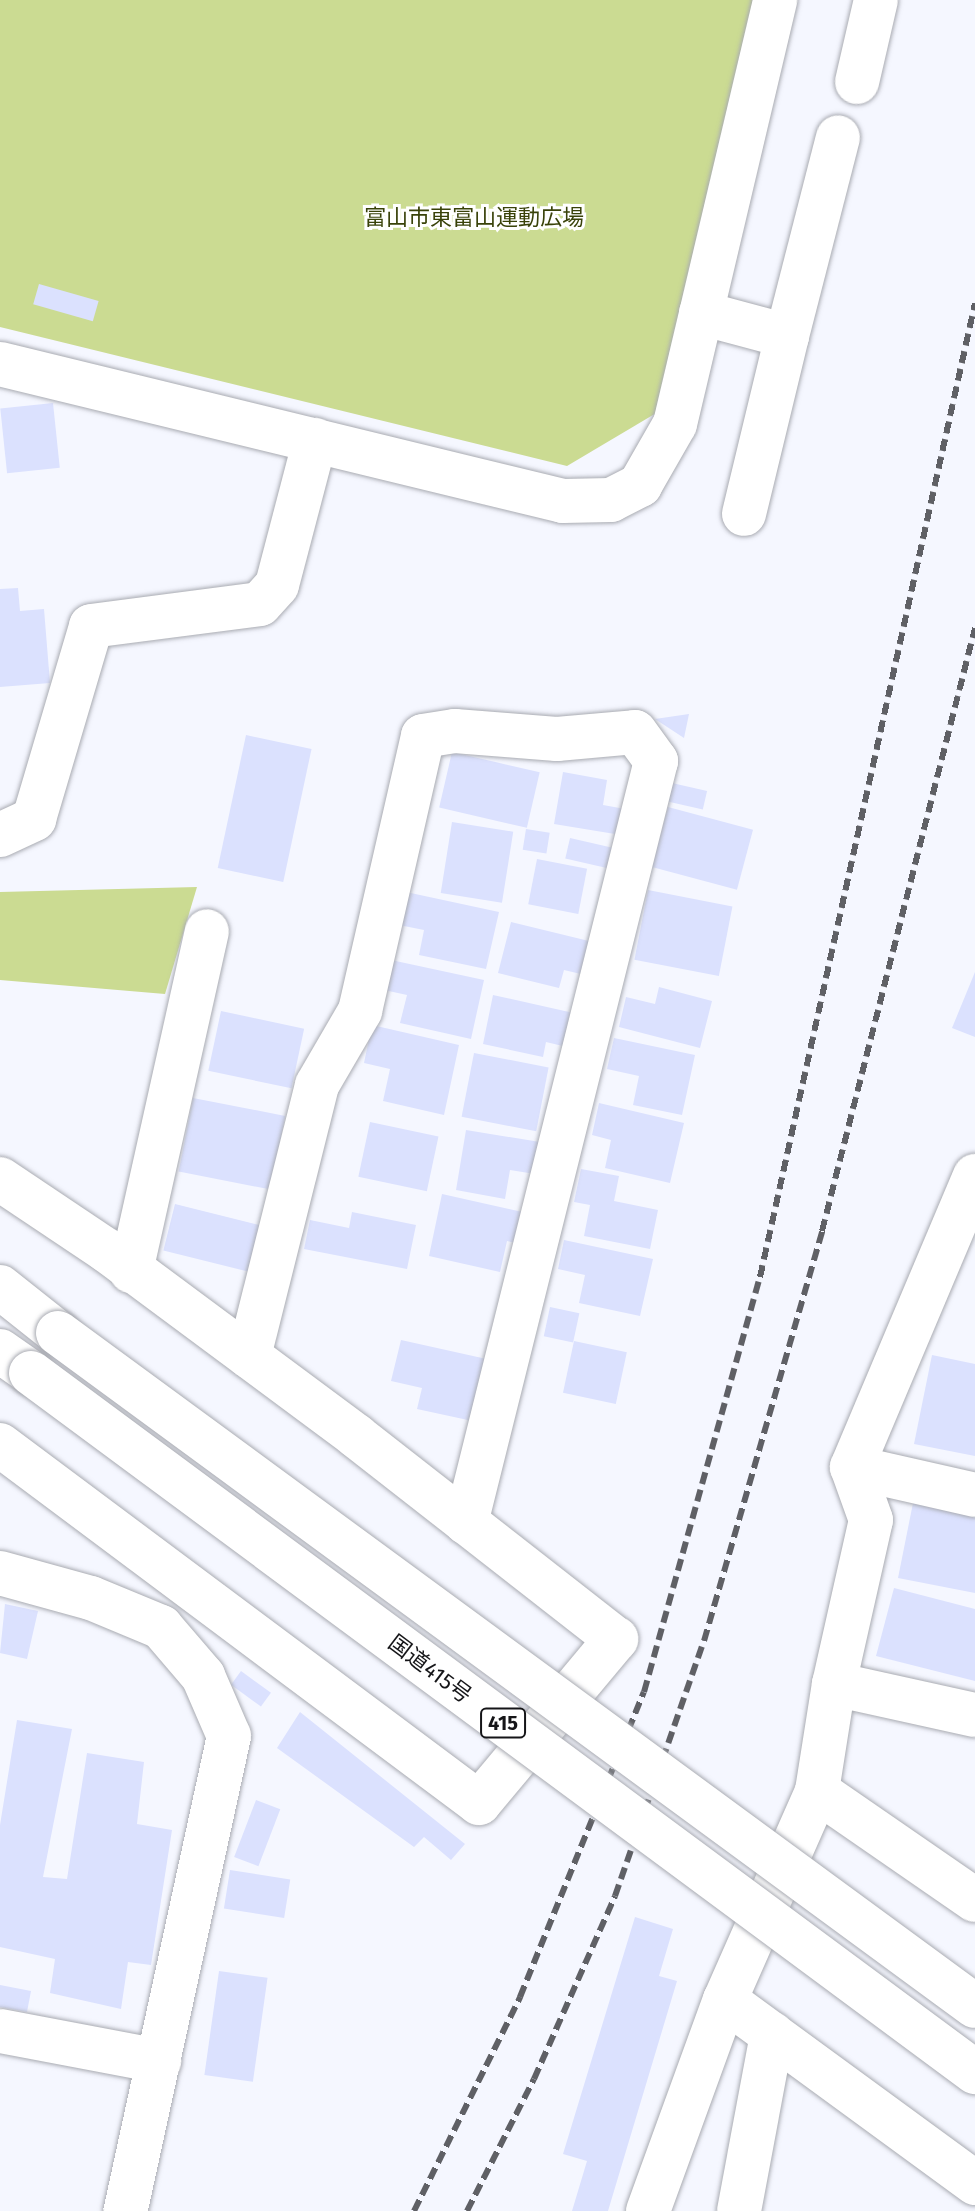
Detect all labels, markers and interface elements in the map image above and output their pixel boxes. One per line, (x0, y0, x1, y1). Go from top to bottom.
park label: 富山市東富山運動広場 (364, 205, 584, 231)
street label: 国道415号 (383, 1629, 477, 1709)
road number: 415 (479, 1707, 527, 1739)

